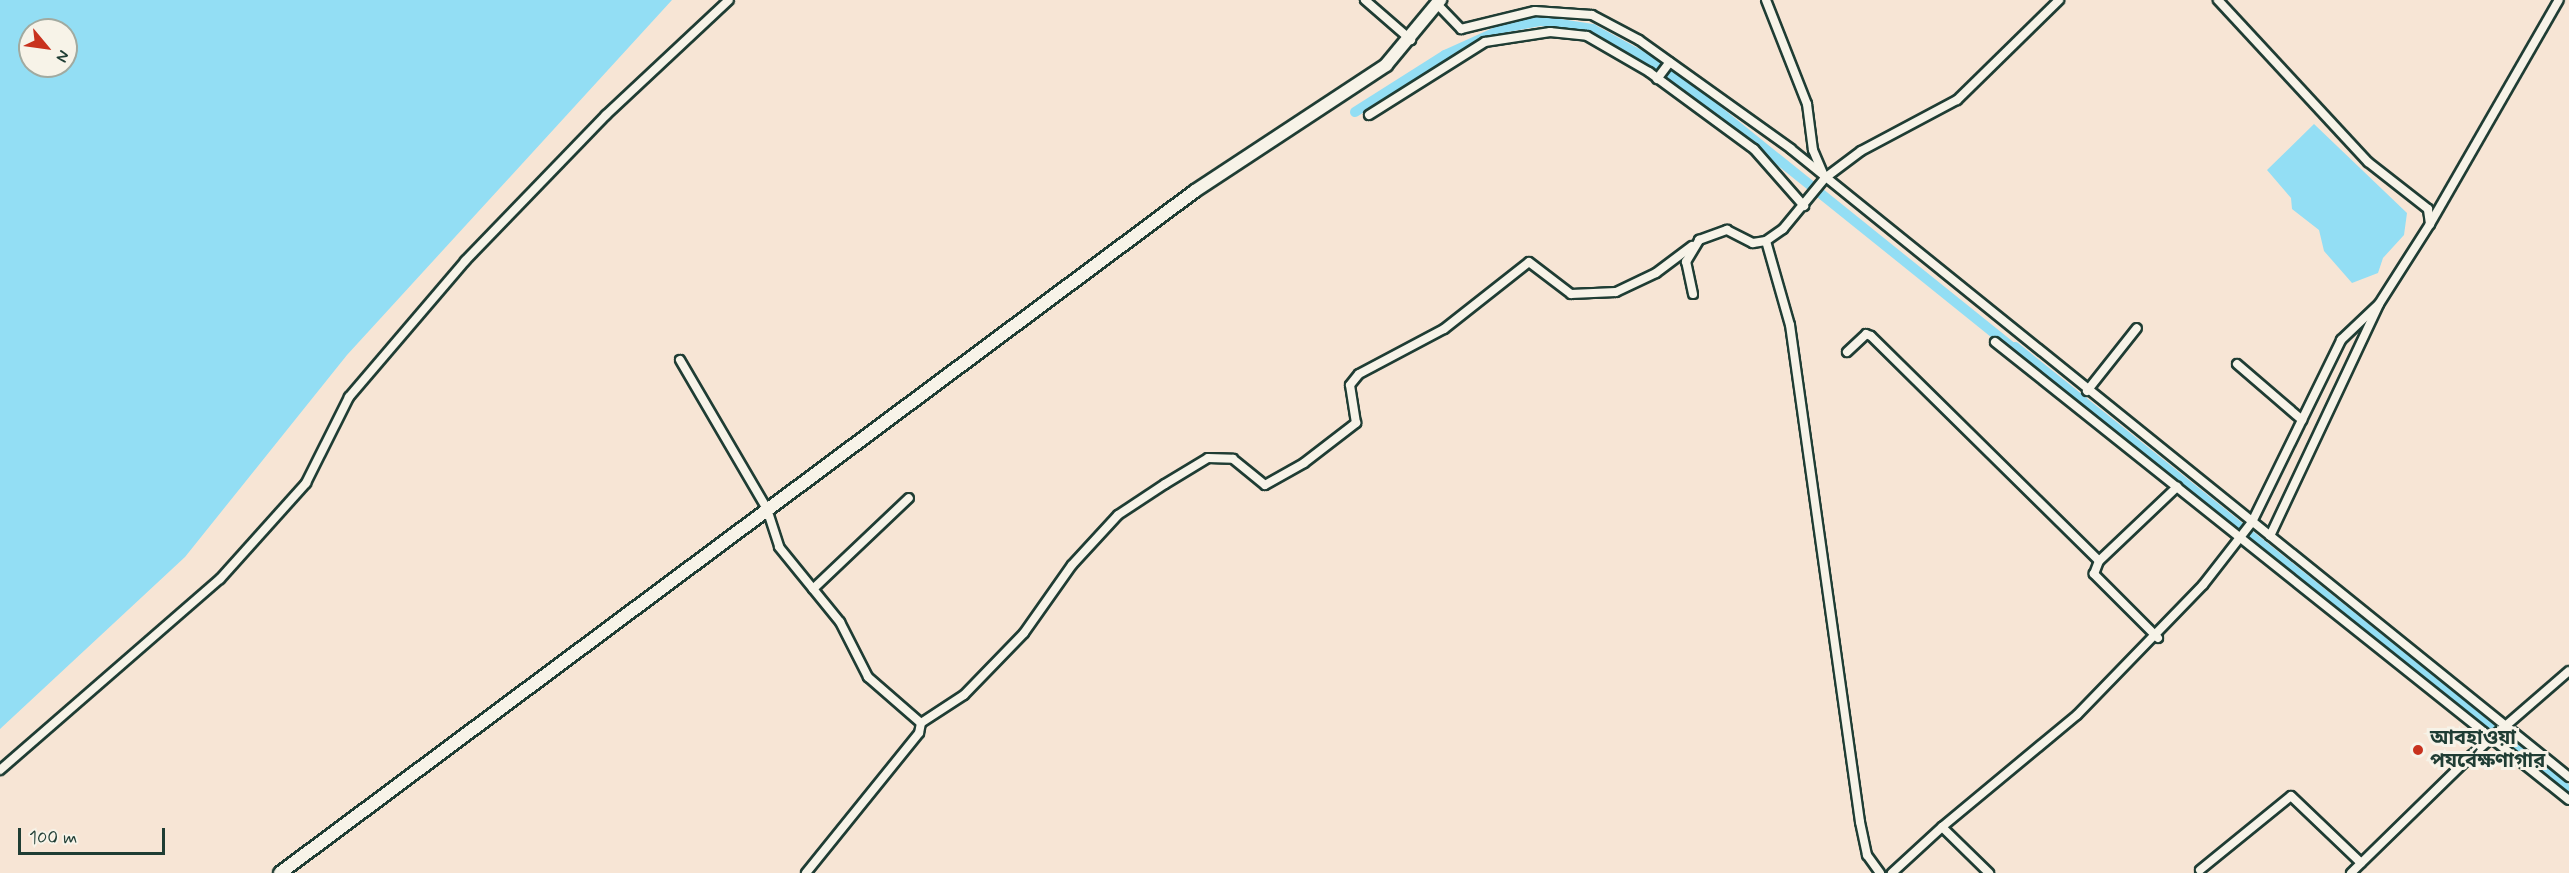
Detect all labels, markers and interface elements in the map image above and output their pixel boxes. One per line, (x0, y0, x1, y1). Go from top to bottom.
north arrow (18, 18, 78, 78)
text: N (51, 46, 74, 66)
place label: আবহাওয়া পযর্বেক্ষণাগার (2430, 726, 2545, 773)
marker: আবহাওয়া পযর্বেক্ষণাগার (2411, 743, 2425, 757)
scale bar (21, 816, 168, 854)
text: 100 m (29, 826, 77, 850)

